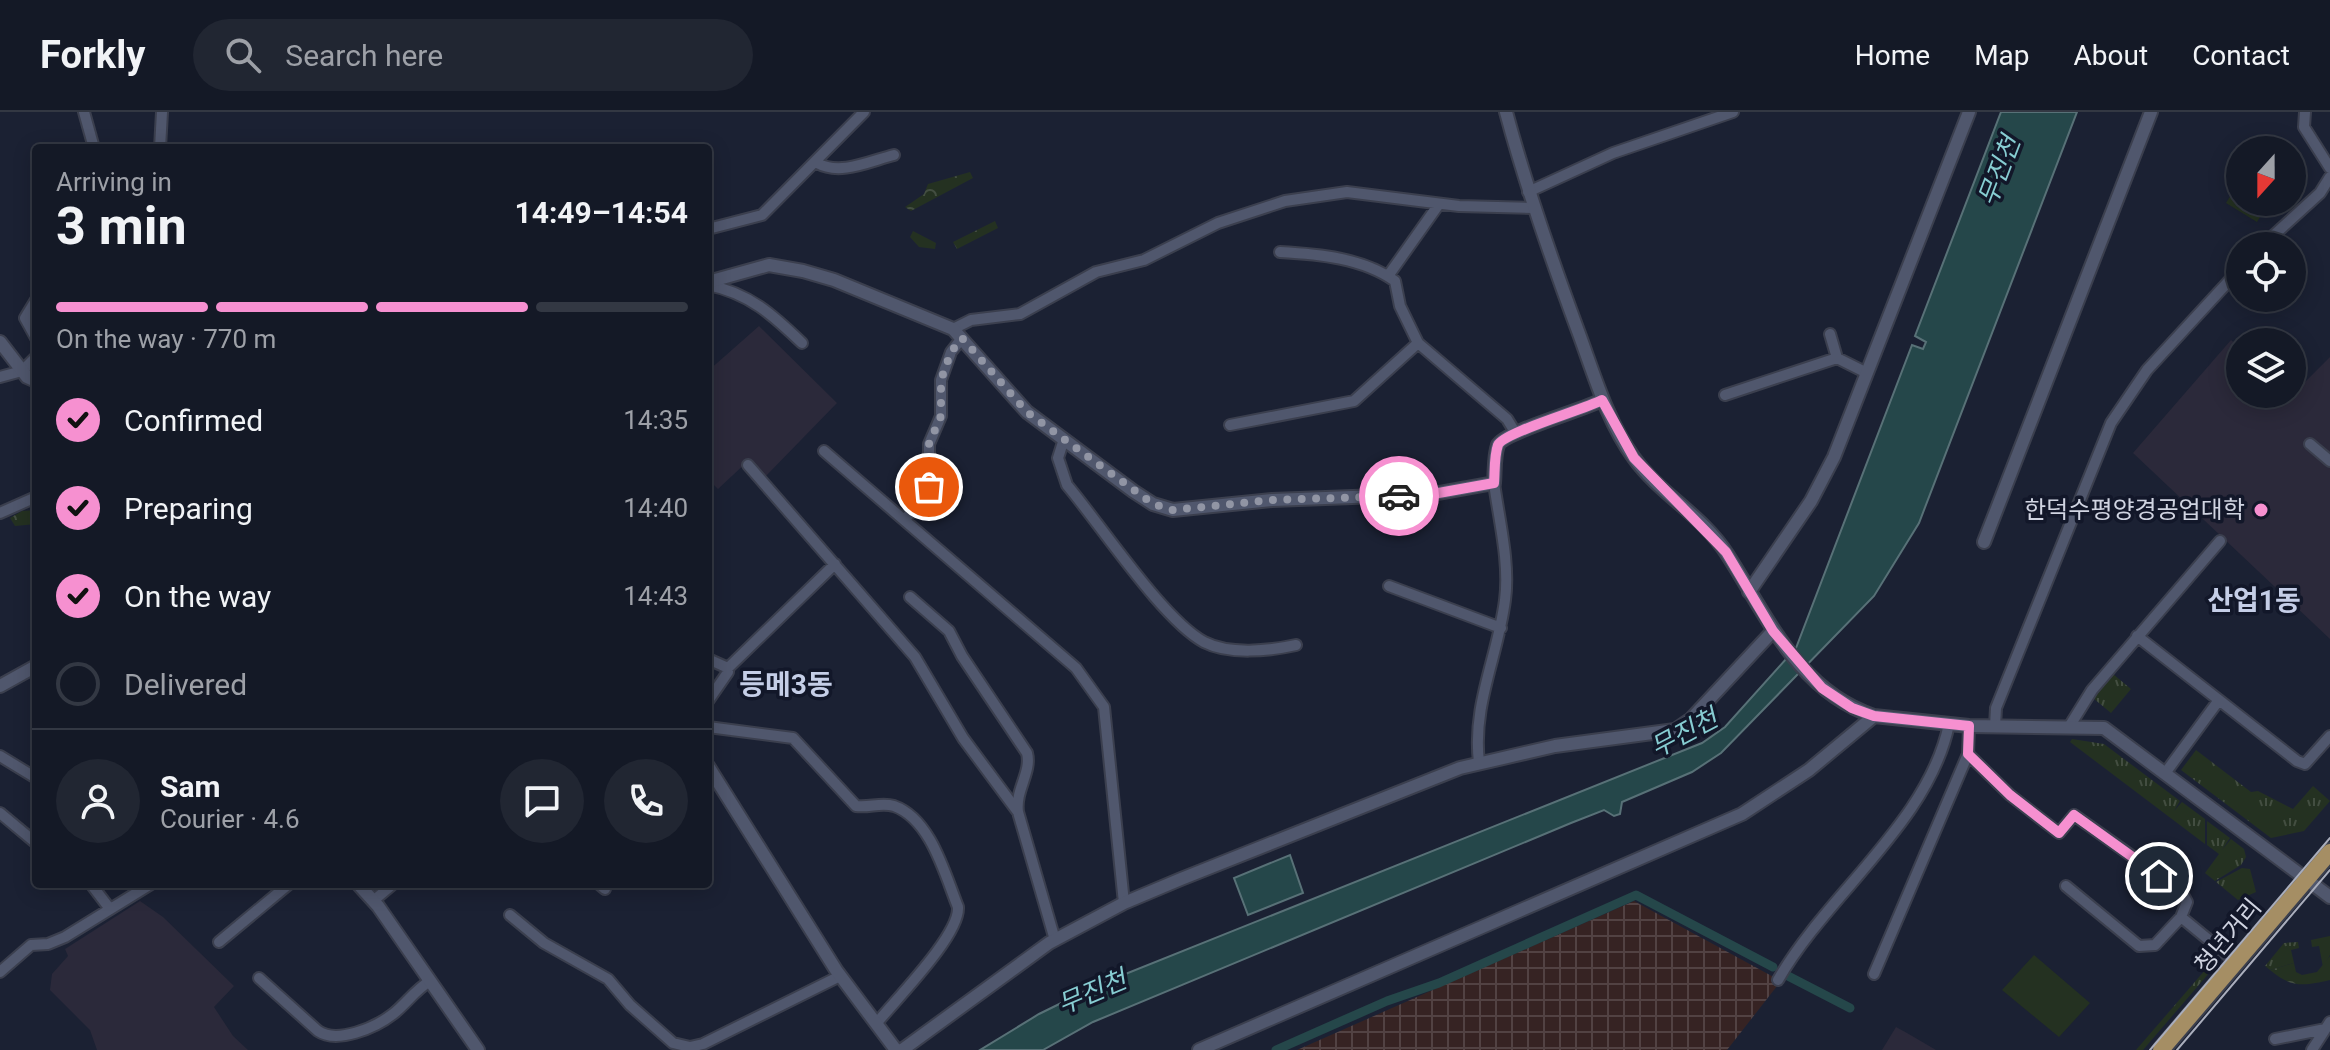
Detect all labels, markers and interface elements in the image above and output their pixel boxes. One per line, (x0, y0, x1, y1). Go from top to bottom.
search box (193, 19, 753, 91)
text: Forkly (40, 33, 145, 77)
icon: search (221, 33, 265, 77)
text: Search here (285, 38, 443, 73)
text: Home (1855, 39, 1930, 72)
text: Map (1974, 39, 2030, 72)
text: About (2074, 39, 2148, 72)
text: Contact (2192, 39, 2290, 72)
water label: 무진천 (1972, 129, 2027, 210)
north arrow (2226, 136, 2306, 216)
map controls (2226, 136, 2306, 408)
text: Arriving in (56, 167, 172, 197)
text: 14:49–14:54 (514, 195, 688, 230)
text: 3 min (56, 196, 187, 257)
button: locate (2226, 232, 2306, 312)
text: On the way · 770 m (56, 324, 276, 354)
button: layers (2226, 328, 2306, 408)
icon: check (56, 398, 100, 442)
text: Confirmed (124, 403, 263, 438)
text: 14:35 (623, 405, 688, 435)
pin (895, 453, 963, 521)
courier (1359, 456, 1439, 536)
icon: bag (907, 465, 951, 509)
icon: car (1377, 474, 1421, 518)
icon: check (56, 486, 100, 530)
text: Preparing (124, 491, 253, 526)
text: 14:40 (623, 493, 688, 523)
place label: 한덕수평양경공업대학 (2024, 496, 2245, 524)
marker: 한덕수평양경공업대학 (2252, 501, 2270, 519)
icon: check (56, 574, 100, 618)
text: On the way (124, 579, 271, 614)
text: 14:43 (623, 581, 688, 611)
district label: 산업1동 (2207, 584, 2301, 617)
text: Delivered (124, 667, 247, 702)
district label: 등메3동 (739, 668, 833, 701)
water label: 무진천 (1645, 701, 1725, 763)
button: person (56, 759, 140, 843)
button: chat (500, 759, 584, 843)
button: phone (604, 759, 688, 843)
text: Sam (160, 769, 221, 804)
text: Courier · 4.6 (160, 804, 300, 834)
pin (2125, 842, 2193, 910)
icon: home (2137, 854, 2181, 898)
street label: 청년거리 (2189, 893, 2267, 979)
water label: 무진천 (1053, 963, 1134, 1020)

